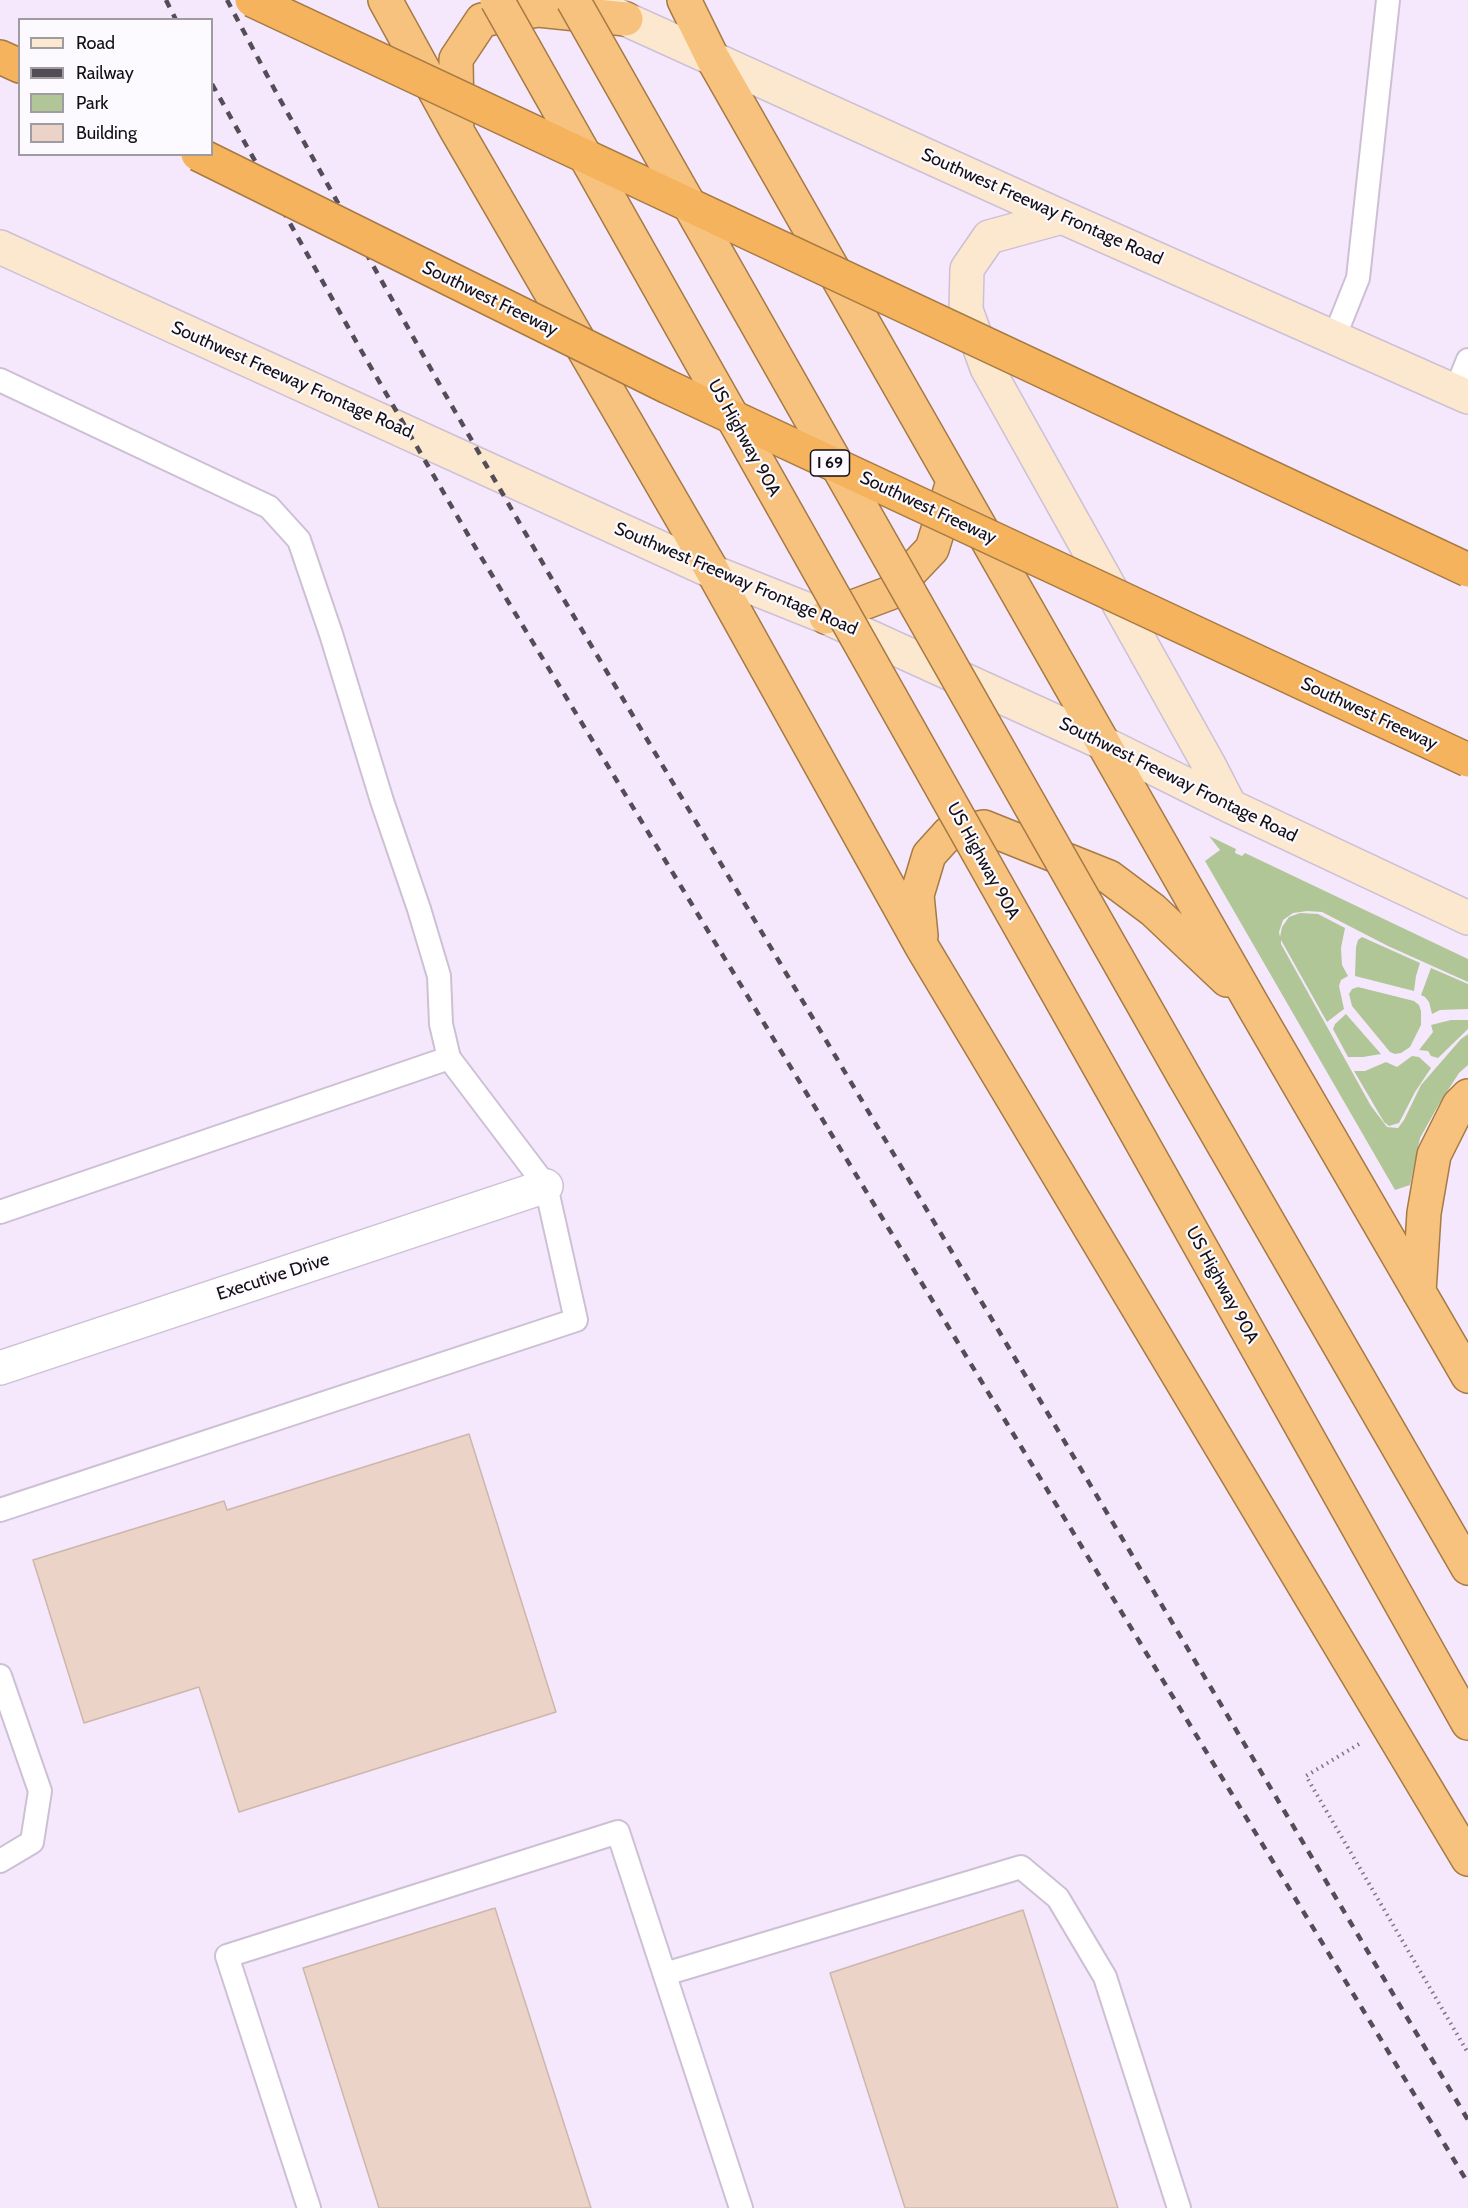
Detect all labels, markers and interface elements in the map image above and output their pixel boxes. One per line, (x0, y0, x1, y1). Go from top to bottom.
legend (18, 18, 213, 156)
text: Road (76, 32, 115, 54)
text: Railway (76, 62, 134, 84)
text: Park (76, 92, 108, 114)
text: Building (76, 122, 137, 144)
street label: Southwest Freeway Frontage Road (918, 144, 1166, 270)
street label: Southwest Freeway (419, 257, 561, 341)
street label: Southwest Freeway Frontage Road (168, 317, 416, 443)
street label: US Highway 90A (703, 376, 785, 500)
road number: I 69 (810, 450, 850, 476)
street label: Southwest Freeway (856, 467, 1000, 549)
street label: Southwest Freeway Frontage Road (611, 518, 861, 640)
street label: Southwest Freeway (1297, 673, 1441, 755)
street label: Southwest Freeway Frontage Road (1056, 713, 1300, 847)
street label: US Highway 90A (942, 799, 1024, 923)
street label: US Highway 90A (1181, 1223, 1263, 1347)
street label: Executive Drive (214, 1249, 332, 1305)

